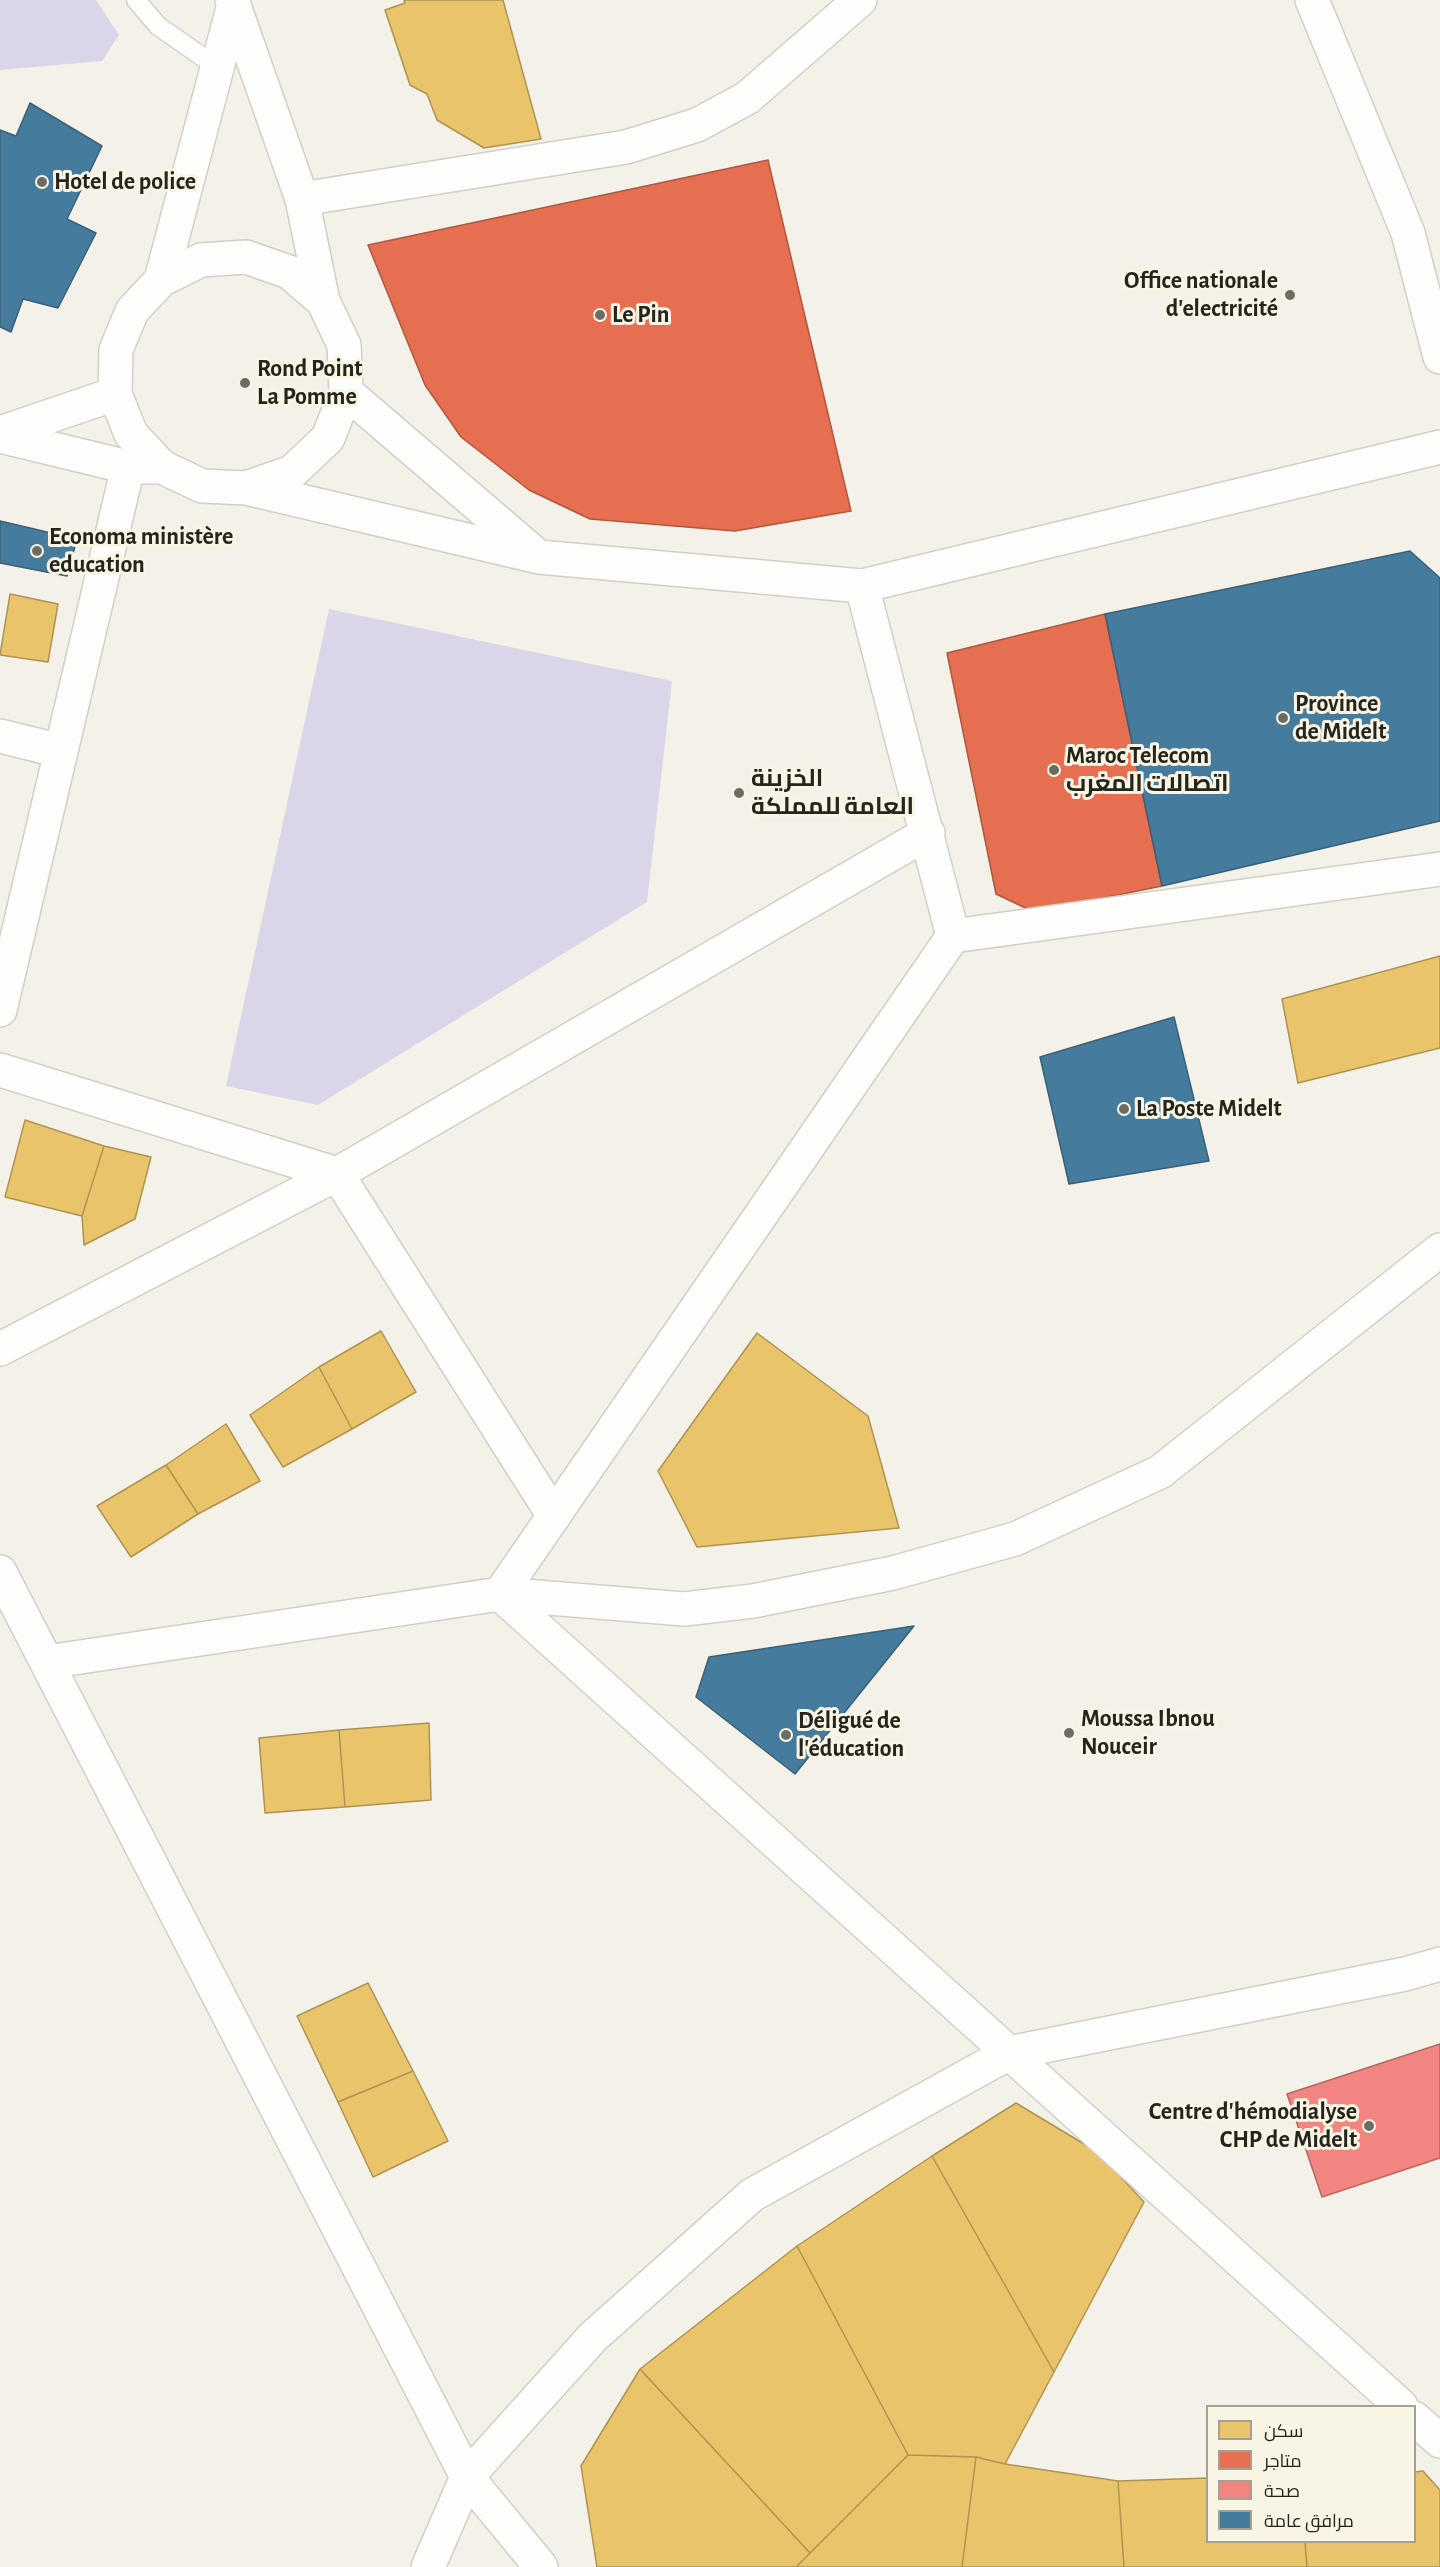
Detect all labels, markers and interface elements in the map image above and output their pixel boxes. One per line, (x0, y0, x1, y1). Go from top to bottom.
place label: Hotel de police (54, 168, 196, 196)
marker: Hotel de police (35, 175, 49, 189)
place label: Office nationale d'electricité (1124, 267, 1278, 323)
marker: Office nationale d'electricité (1283, 288, 1297, 302)
place label: Le Pin (612, 301, 669, 329)
marker: Le Pin (593, 308, 607, 322)
place label: Rond Point La Pomme (257, 355, 362, 411)
marker: Rond Point La Pomme (238, 376, 252, 390)
place label: Economa ministère education (49, 523, 233, 579)
marker: Economa ministère education (30, 544, 44, 558)
place label: Province de Midelt (1295, 690, 1386, 746)
marker: Province de Midelt (1276, 711, 1290, 725)
place label: Maroc Telecom اتصالات المغرب (1066, 742, 1229, 798)
marker: Maroc Telecom اتصالات المغرب (1047, 763, 1061, 777)
place label: الخزينة العامة للمملكة (751, 765, 914, 821)
marker: الخزينة العامة للمملكة (732, 786, 746, 800)
place label: La Poste Midelt (1136, 1095, 1282, 1123)
marker: La Poste Midelt (1117, 1102, 1131, 1116)
place label: Moussa Ibnou Nouceir (1081, 1705, 1215, 1761)
place label: Déligué de l'éducation (798, 1707, 904, 1763)
marker: Moussa Ibnou Nouceir (1062, 1726, 1076, 1740)
marker: Déligué de l'éducation (779, 1728, 793, 1742)
place label: Centre d'hémodialyse CHP de Midelt (1149, 2098, 1357, 2154)
marker: Centre d'hémodialyse CHP de Midelt (1362, 2119, 1376, 2133)
legend (1206, 2405, 1416, 2543)
text: سكن (1264, 2423, 1303, 2441)
text: متاجر (1264, 2453, 1302, 2471)
text: صحة (1264, 2483, 1300, 2501)
text: مرافق عامة (1264, 2513, 1354, 2531)

